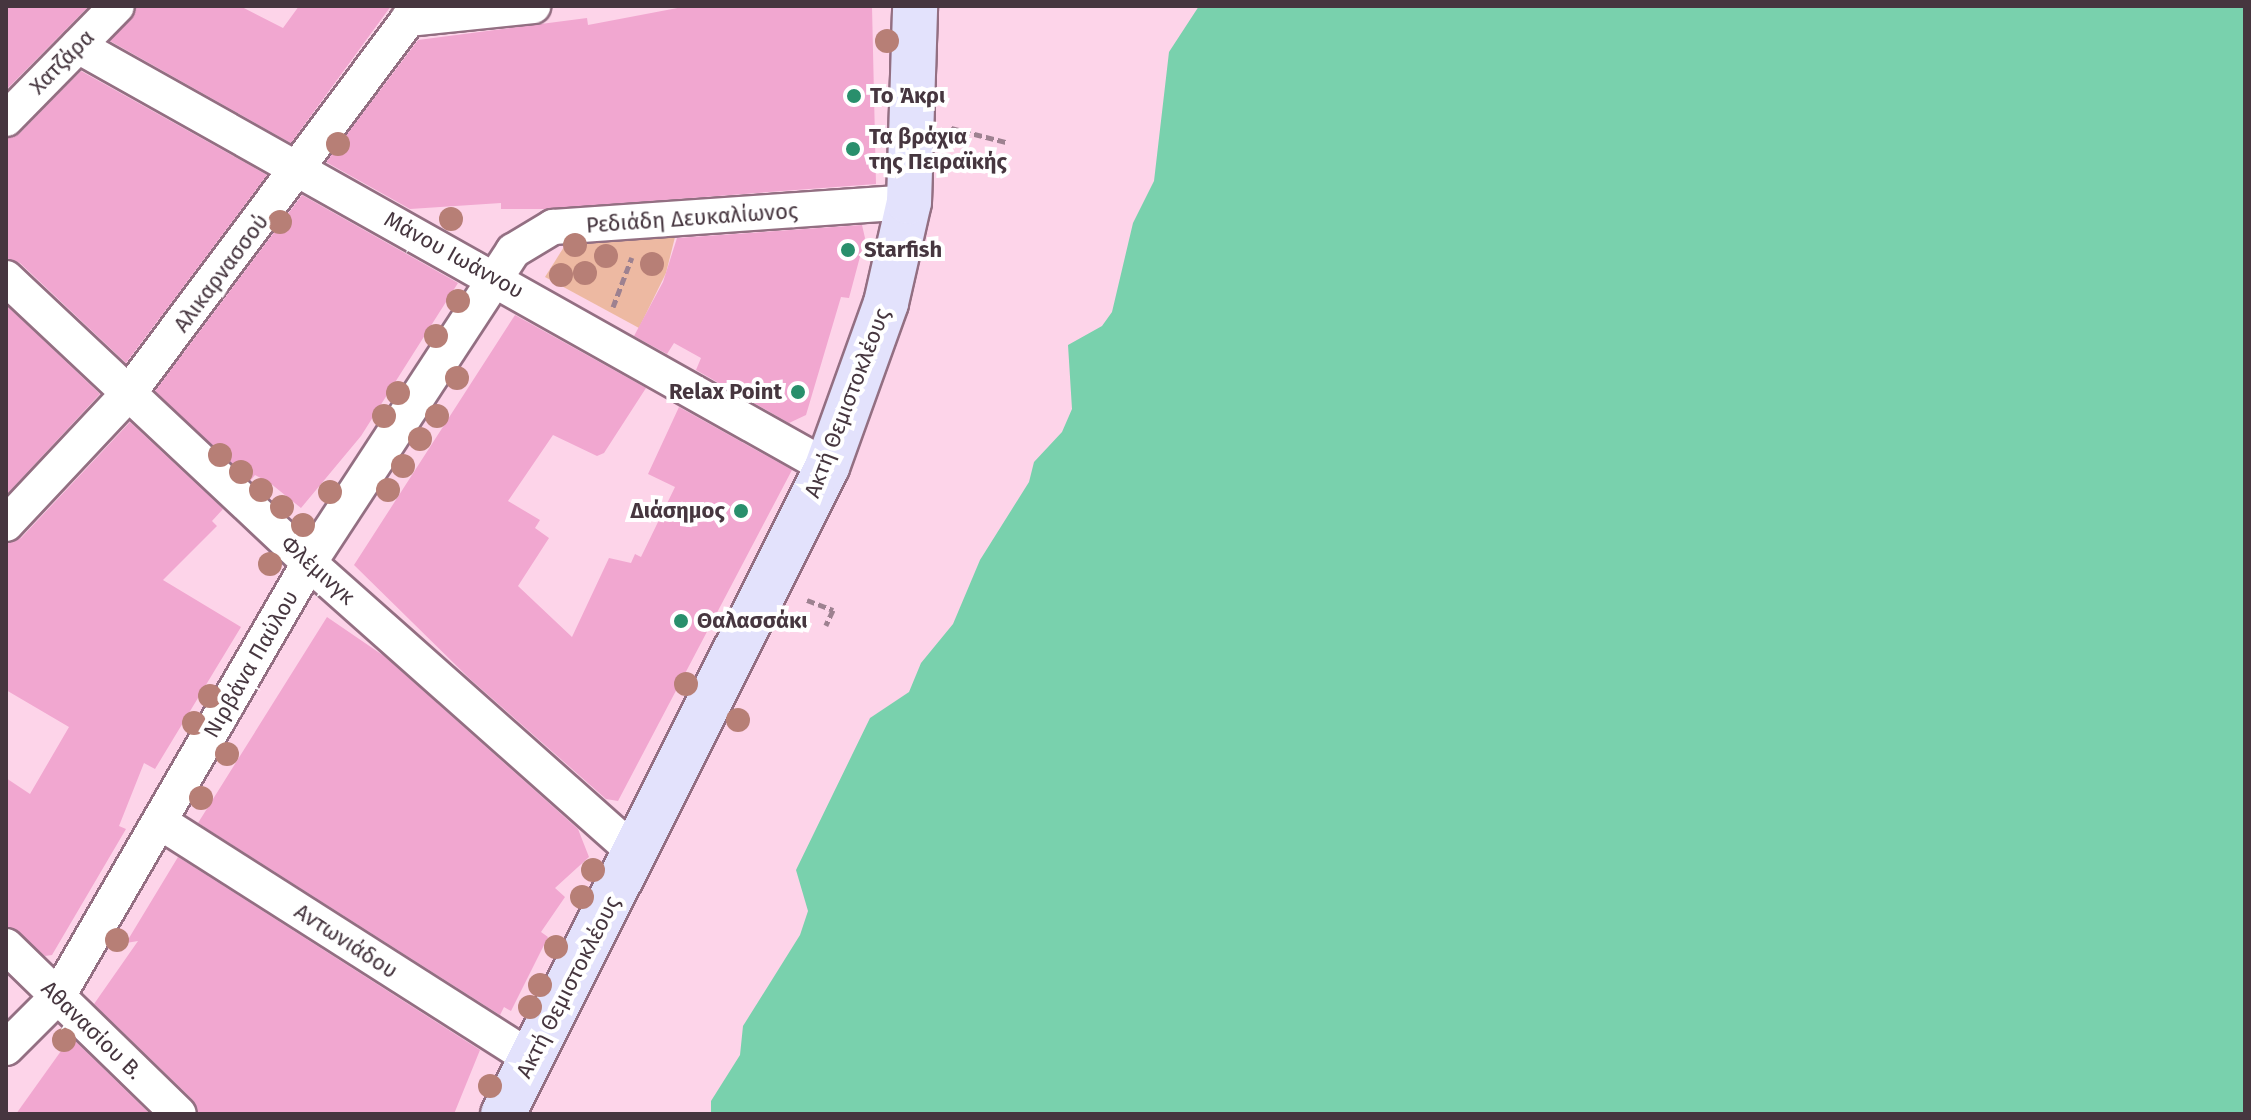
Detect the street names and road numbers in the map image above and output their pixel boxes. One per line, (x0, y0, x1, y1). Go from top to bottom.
street label: Χατζάρα (24, 24, 100, 100)
street label: Ρεδιάδη Δευκαλίωνος (585, 197, 799, 239)
street label: Μάνου Ιωάννου (380, 206, 528, 304)
street label: Αλικαρνασσού (168, 209, 274, 337)
street label: Ακτή Θεμιστοκλέους (799, 305, 895, 501)
street label: Φλέμινγκ (276, 530, 360, 610)
street label: Νιρβάνα Παύλου (198, 585, 304, 743)
street label: Ακτή Θεμιστοκλέους (511, 892, 625, 1082)
street label: Αντωνιάδου (290, 898, 402, 984)
street label: Αθανασίου Β. (36, 975, 148, 1085)

